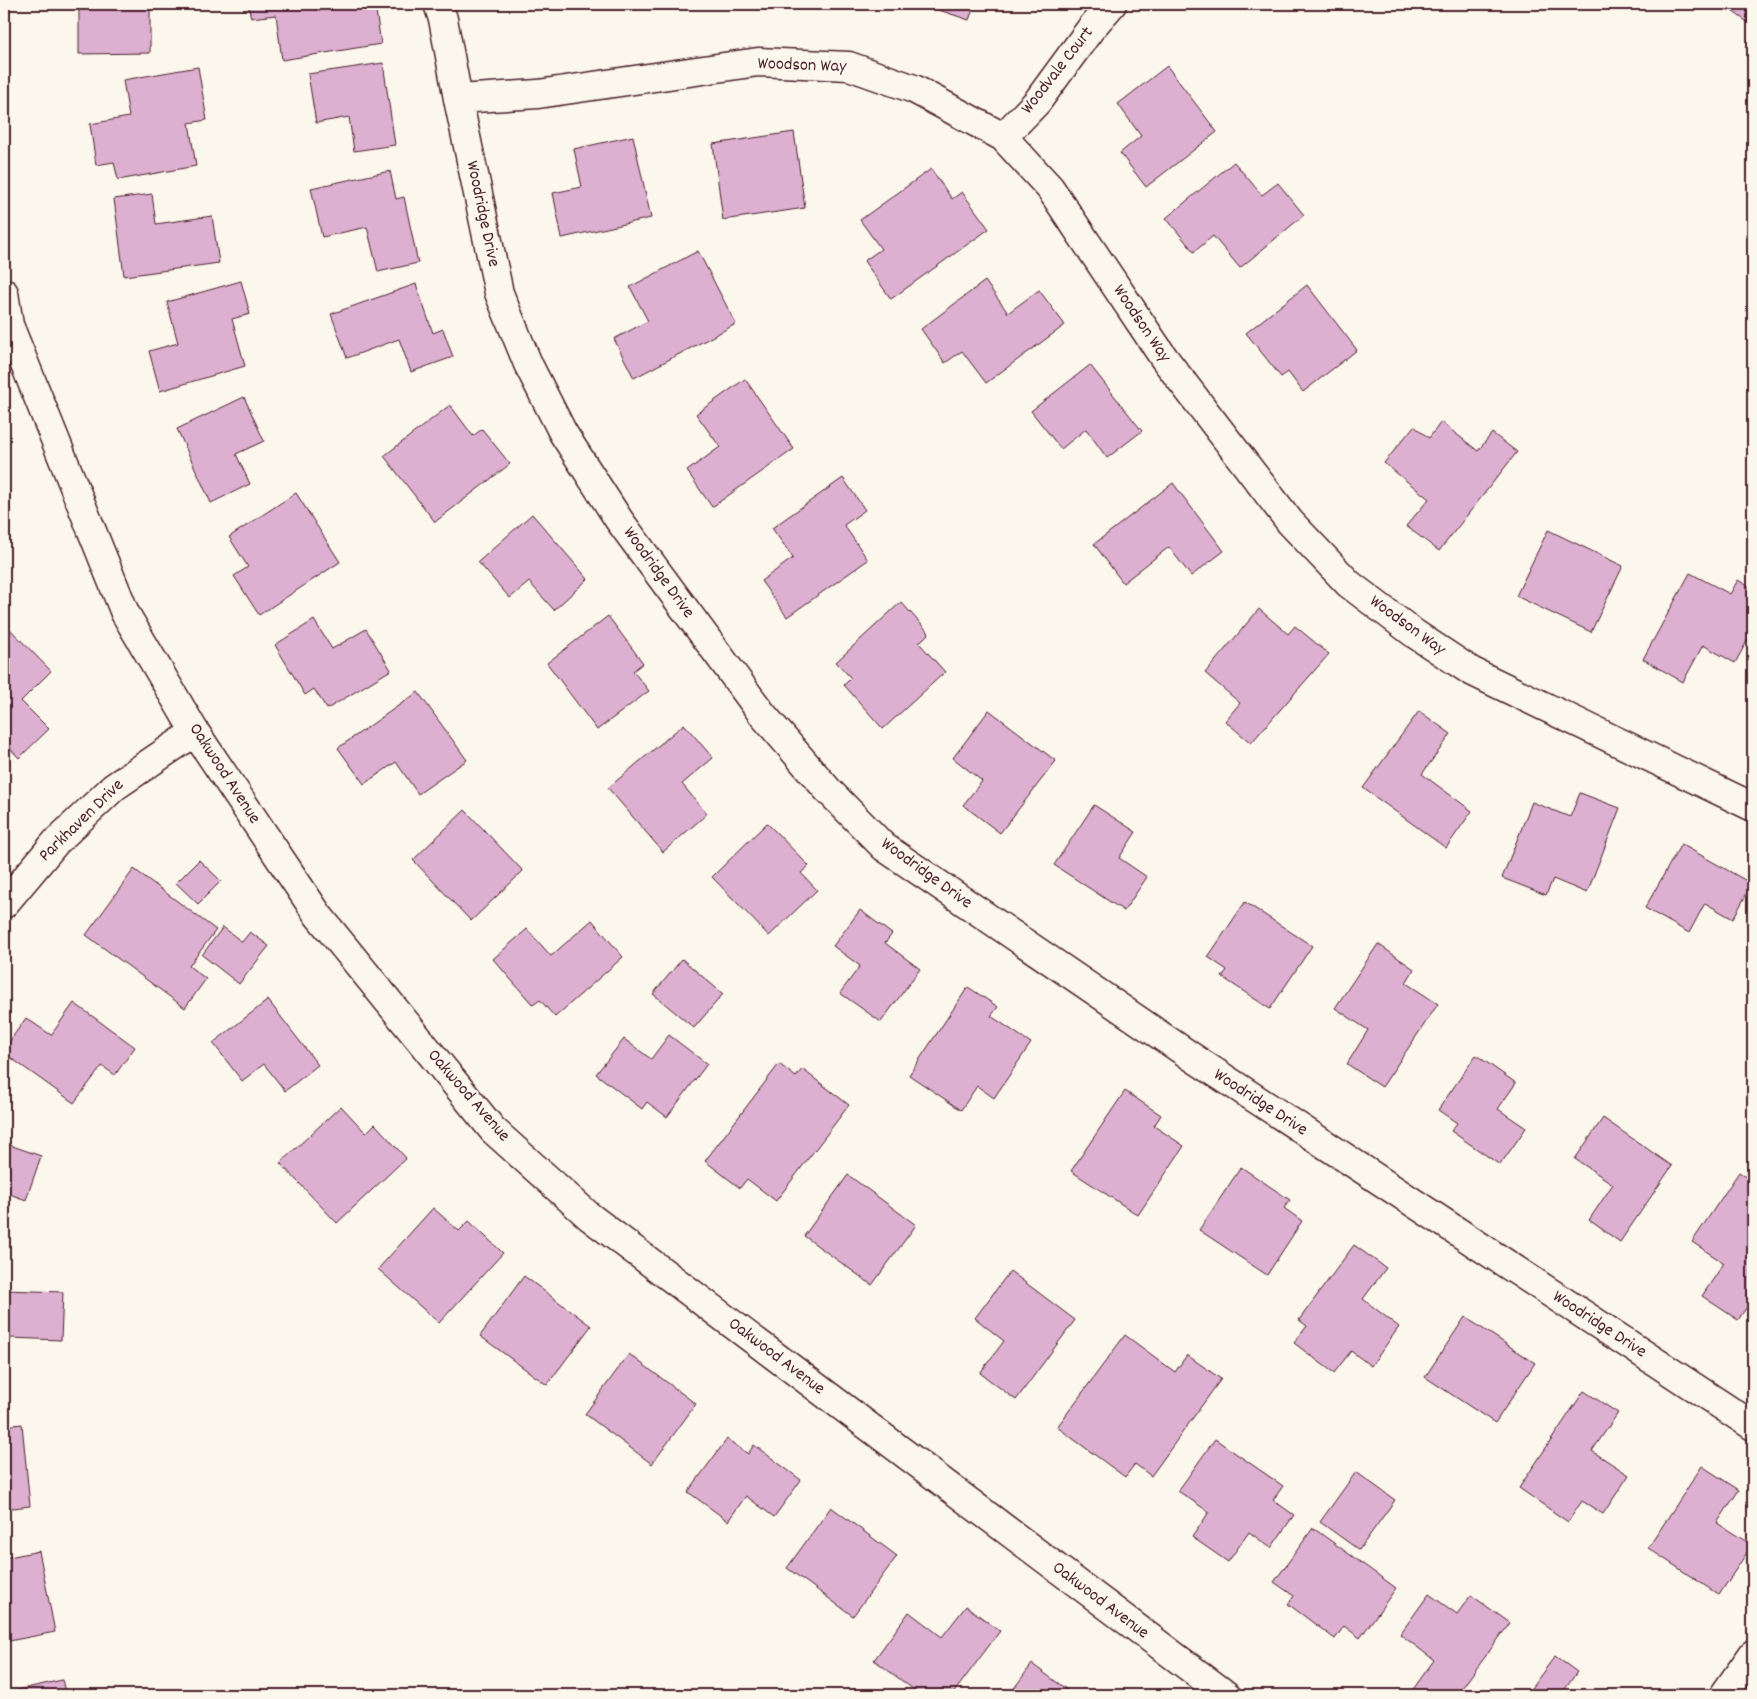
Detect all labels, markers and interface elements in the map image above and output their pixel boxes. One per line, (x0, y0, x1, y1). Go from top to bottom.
street label: Woodvale Court (1016, 22, 1100, 120)
street label: Woodson Way (757, 52, 848, 80)
street label: Woodridge Drive (459, 159, 505, 269)
street label: Woodson Way (1106, 280, 1177, 368)
street label: Woodridge Drive (616, 522, 700, 624)
street label: Woodson Way (1364, 590, 1451, 663)
street label: Oakwood Avenue (182, 719, 266, 829)
street label: Parkhaven Drive (34, 774, 130, 868)
street label: Woodridge Drive (875, 832, 977, 916)
street label: Oakwood Avenue (421, 1044, 515, 1148)
street label: Woodridge Drive (1208, 1063, 1312, 1143)
street label: Woodridge Drive (1547, 1285, 1651, 1365)
street label: Oakwood Avenue (722, 1312, 830, 1402)
street label: Oakwood Avenue (1046, 1556, 1154, 1646)

